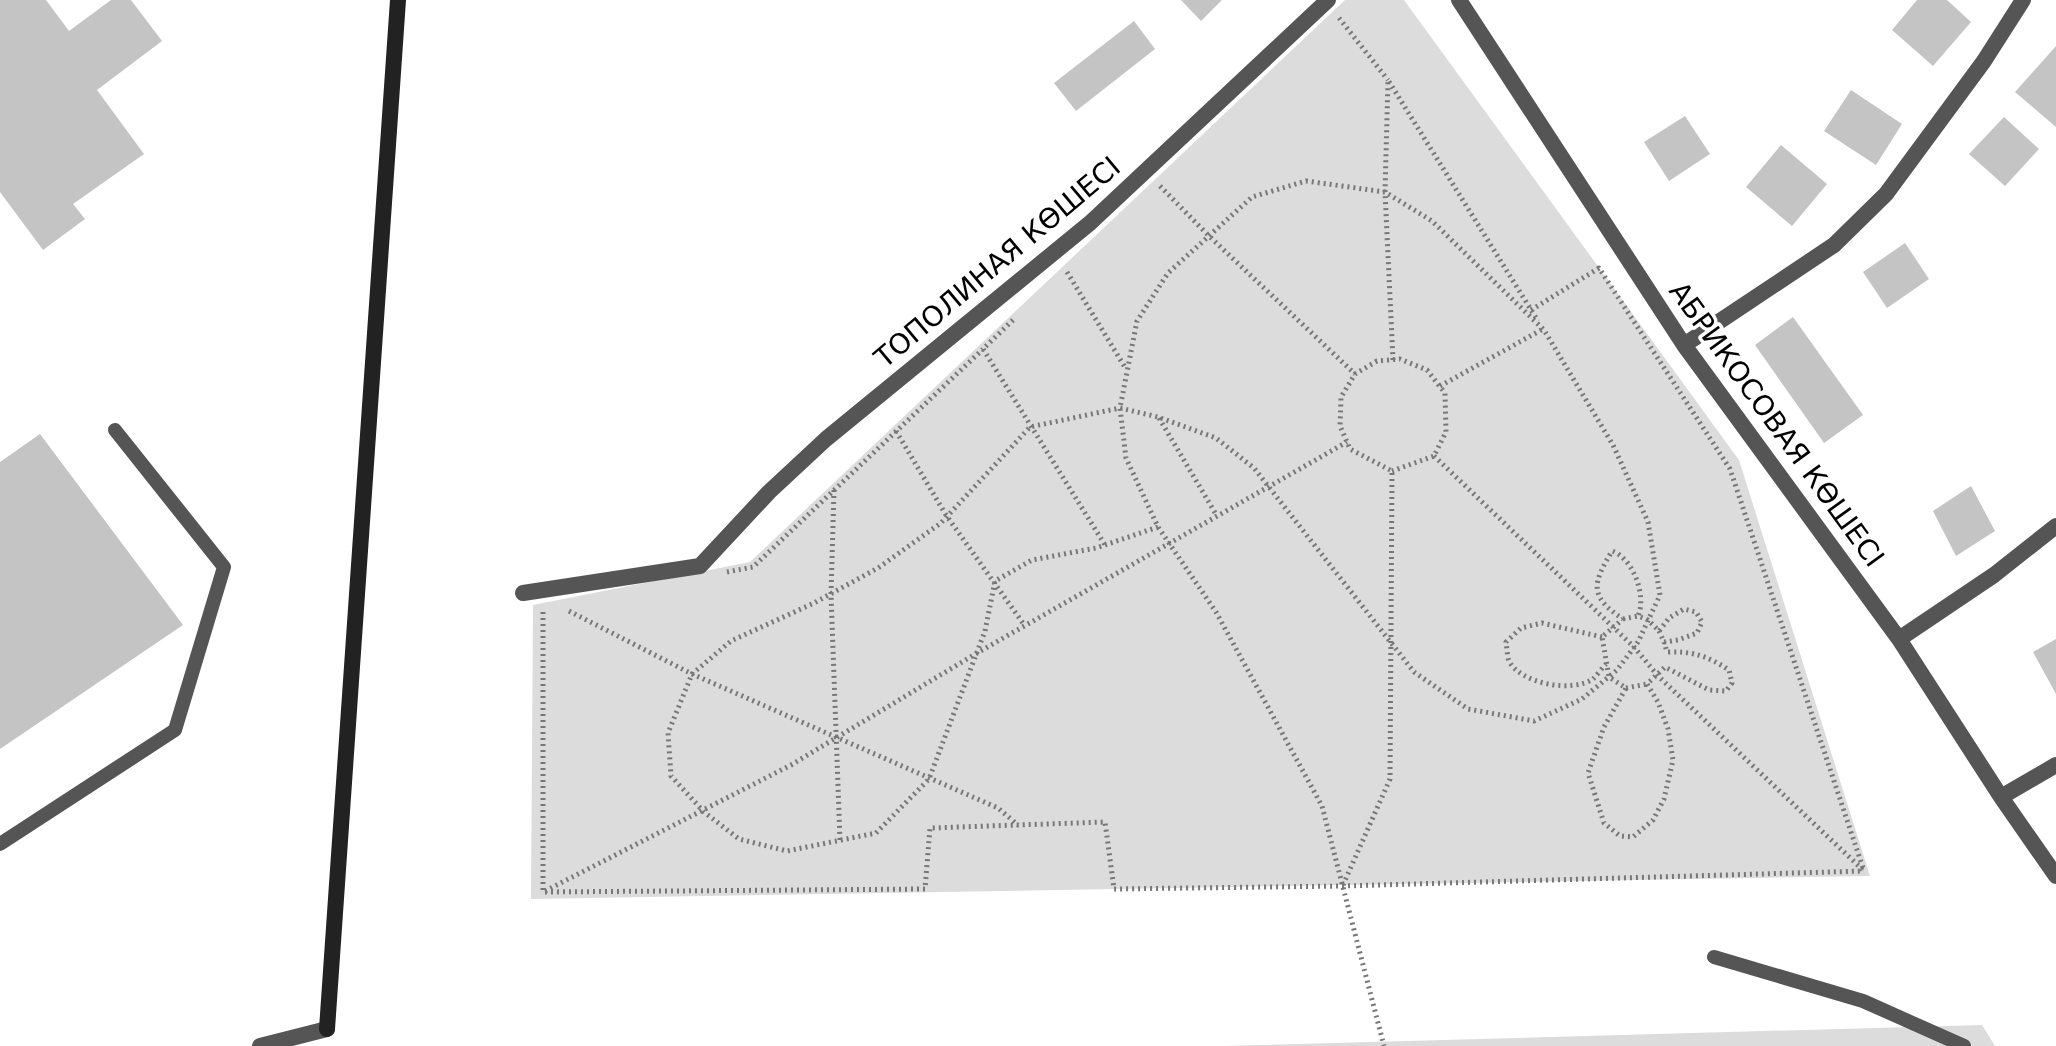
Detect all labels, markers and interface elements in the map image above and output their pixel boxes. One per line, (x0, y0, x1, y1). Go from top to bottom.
street label: ТОПОЛИНАЯ КӨШЕСІ (867, 150, 1127, 375)
street label: АБРИКОСОВАЯ КӨШЕСІ (1662, 276, 1891, 573)

